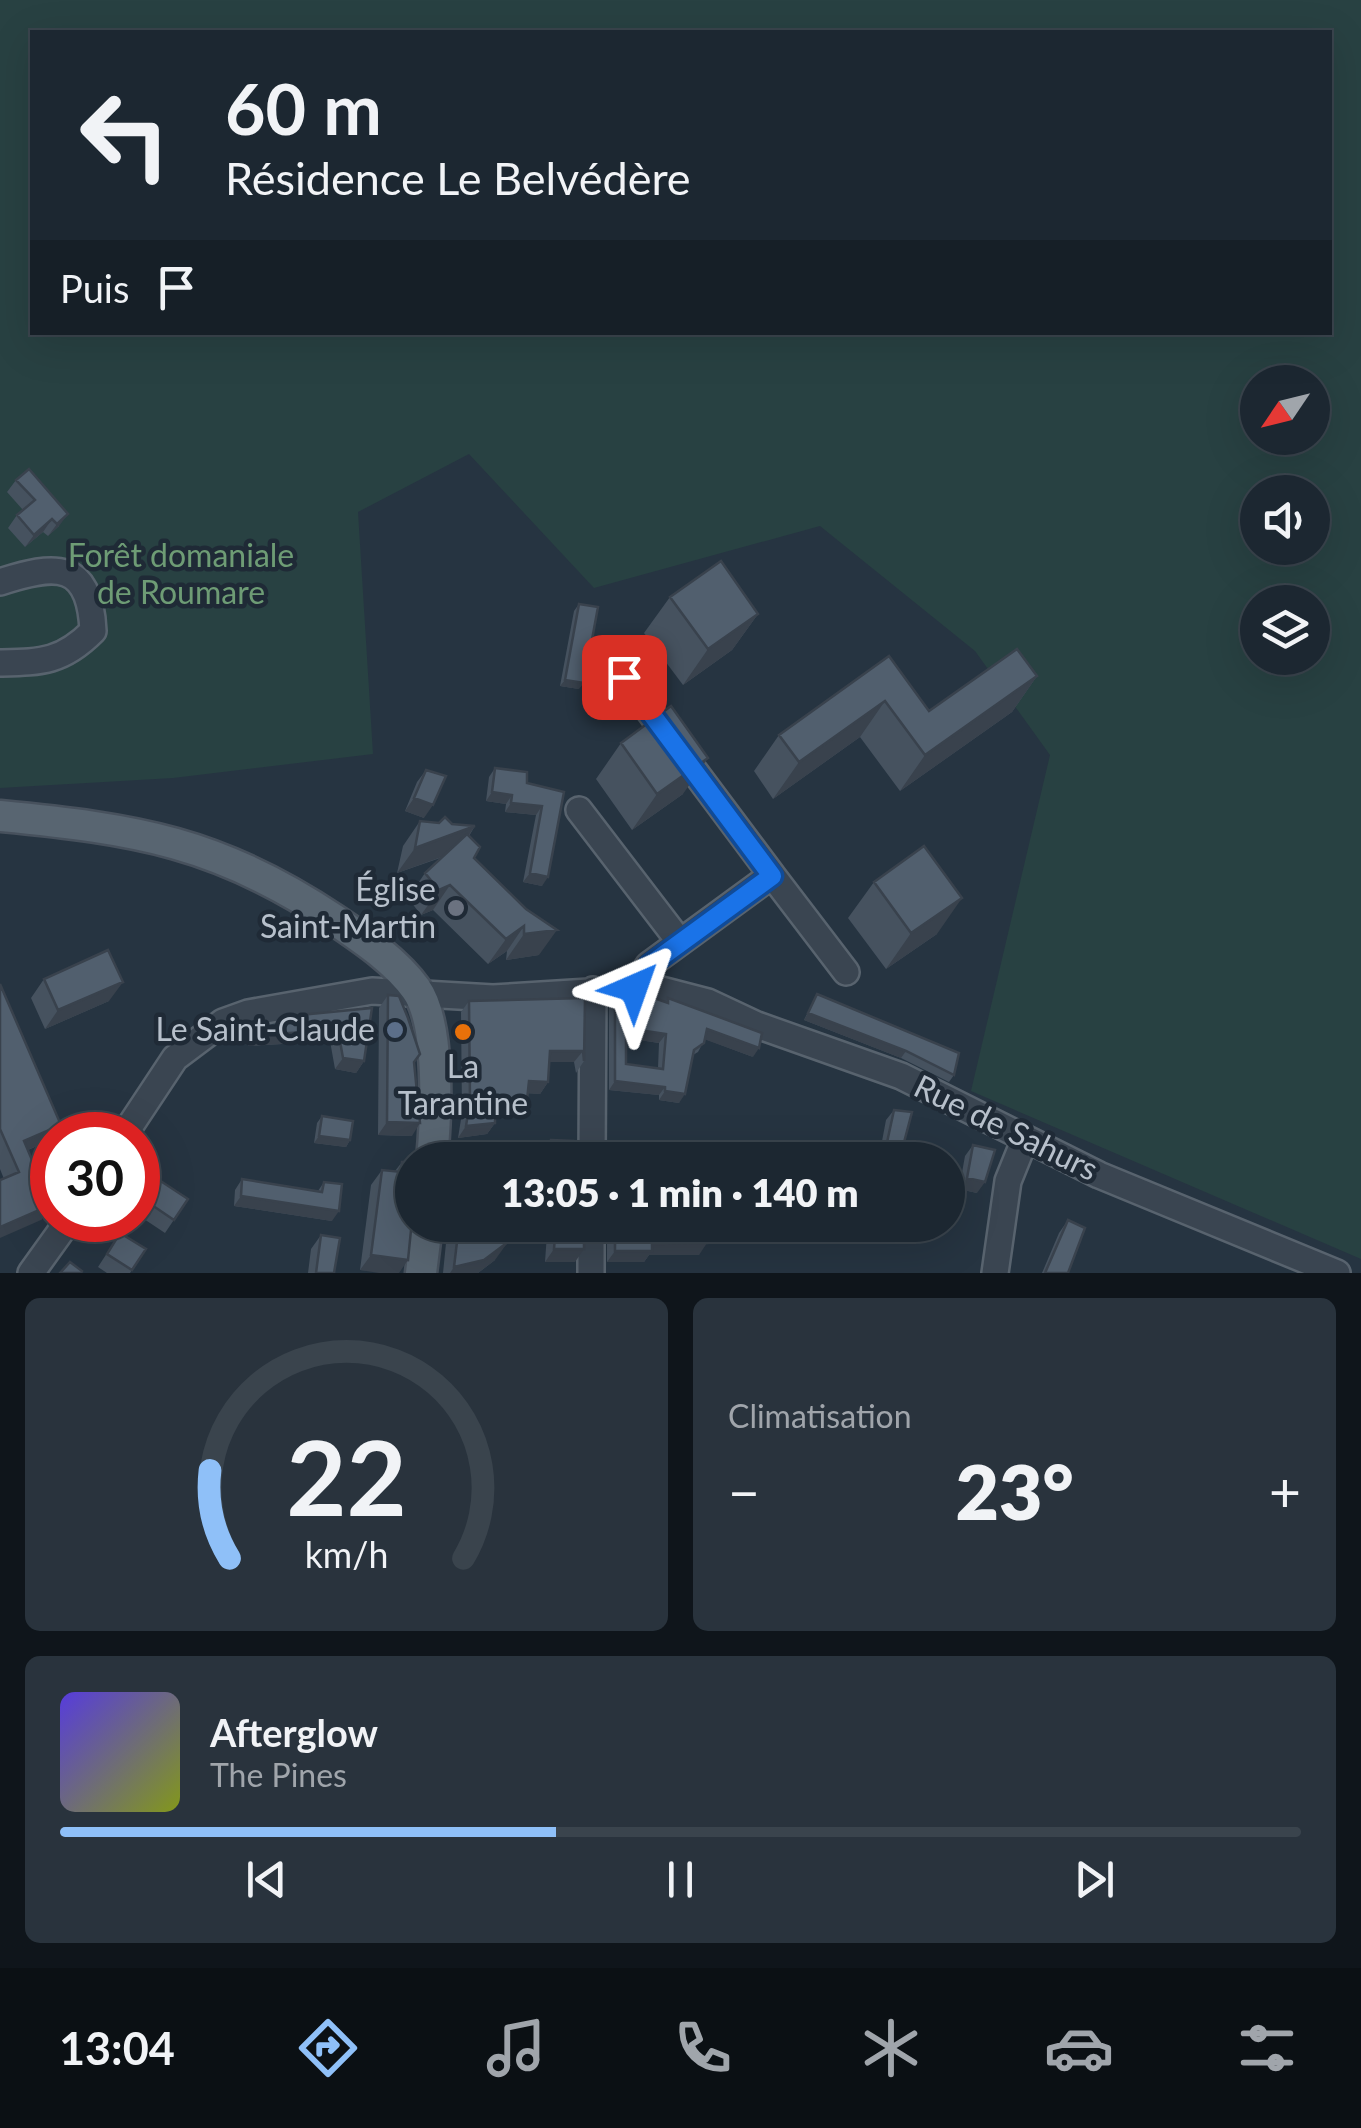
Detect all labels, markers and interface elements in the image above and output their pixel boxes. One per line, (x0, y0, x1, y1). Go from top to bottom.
text: 60 m (225, 66, 382, 150)
icon: left (60, 70, 190, 200)
text: Résidence Le Belvédère (225, 151, 691, 205)
icon: arrive (149, 260, 204, 315)
text: Puis (60, 265, 129, 311)
north arrow (1240, 365, 1330, 455)
map controls (1240, 365, 1330, 675)
button: sound (1240, 475, 1330, 565)
park label: Forêt domaniale de Roumare (68, 535, 294, 611)
button: layers (1240, 585, 1330, 675)
pin (582, 635, 667, 720)
icon: arrive (597, 650, 652, 705)
place label: Église Saint-Martin (260, 869, 436, 945)
marker: Église Saint-Martin (445, 897, 467, 919)
position arrow (582, 936, 686, 1040)
place label: Le Saint-Claude (155, 1009, 375, 1048)
marker: Le Saint-Claude (384, 1019, 406, 1041)
marker: La Tarantine (452, 1021, 474, 1043)
place label: La Tarantine (398, 1046, 528, 1122)
street label: Rue de Sahurs (908, 1065, 1105, 1188)
speed limit sign: 30 (30, 1112, 160, 1242)
text: 13:05 · 1 min · 140 m (501, 1169, 859, 1215)
text: Climatisation (728, 1396, 912, 1435)
text: 22 (286, 1413, 407, 1538)
text: 23° (955, 1446, 1074, 1536)
text: − (728, 1458, 760, 1524)
text: + (1269, 1458, 1301, 1524)
text: km/h (305, 1533, 388, 1576)
text: Afterglow (210, 1709, 378, 1755)
text: The Pines (210, 1755, 347, 1794)
icon: previous (239, 1852, 294, 1907)
icon: pause (653, 1852, 708, 1907)
icon: next (1067, 1852, 1122, 1907)
icon: directions (293, 2013, 363, 2083)
icon: music (481, 2013, 551, 2083)
icon: phone (668, 2013, 738, 2083)
icon: climate (856, 2013, 926, 2083)
icon: car (1044, 2013, 1114, 2083)
icon: filters (1232, 2013, 1302, 2083)
text: 13:04 (59, 2021, 175, 2075)

